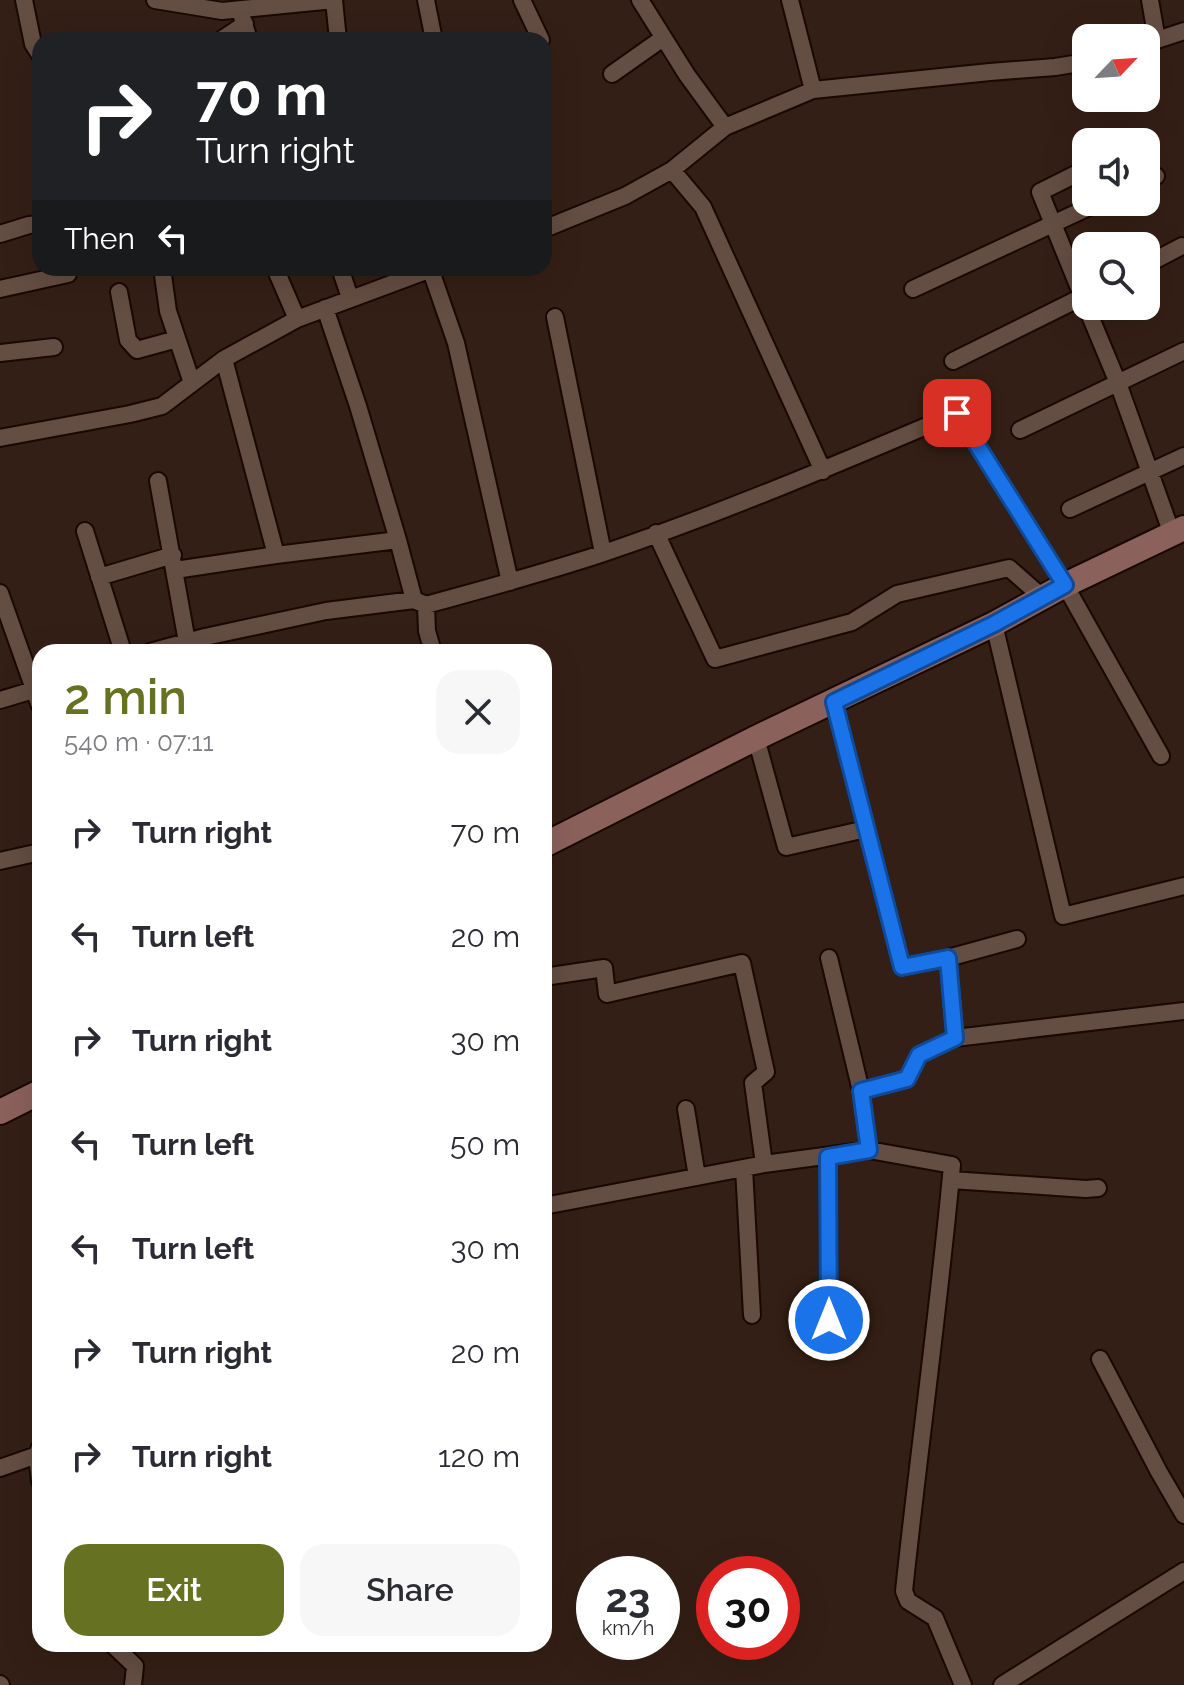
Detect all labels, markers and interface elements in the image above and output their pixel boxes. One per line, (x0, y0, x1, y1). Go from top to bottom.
north arrow (1072, 24, 1160, 112)
map controls (1072, 24, 1160, 320)
text: 70 m (196, 62, 327, 128)
icon: right (64, 64, 168, 168)
button: sound (1072, 128, 1160, 216)
text: Turn right (196, 129, 355, 171)
icon: left (151, 216, 195, 260)
text: Then (64, 221, 135, 256)
button: search (1072, 232, 1160, 320)
pin (923, 379, 991, 447)
icon: arrive (935, 391, 979, 435)
text: 2 min (64, 669, 187, 725)
button: close (436, 670, 520, 754)
text: 540 m · 07:11 (64, 727, 214, 757)
icon: right (64, 810, 108, 854)
text: Turn right (132, 815, 272, 850)
text: 70 m (450, 815, 520, 850)
icon: left (64, 914, 108, 958)
text: Turn left (132, 919, 254, 954)
text: 20 m (451, 919, 520, 954)
icon: right (64, 1018, 108, 1062)
text: Turn right (132, 1023, 272, 1058)
text: 30 m (450, 1023, 520, 1058)
icon: left (64, 1122, 108, 1166)
text: Turn left (132, 1127, 254, 1162)
text: 50 m (450, 1127, 520, 1162)
icon: left (64, 1226, 108, 1270)
text: Turn left (132, 1231, 254, 1266)
text: 30 m (450, 1231, 520, 1266)
position arrow (787, 1278, 871, 1362)
icon: right (64, 1330, 108, 1374)
text: Turn right (132, 1335, 272, 1370)
text: 20 m (451, 1335, 520, 1370)
icon: right (64, 1434, 108, 1478)
text: Turn right (132, 1439, 272, 1474)
text: 120 m (438, 1439, 520, 1474)
button: Exit (64, 1544, 284, 1636)
button: Share (300, 1544, 520, 1636)
speed limit sign: 30 (696, 1556, 800, 1660)
text: 23 (606, 1574, 650, 1621)
text: km/h (602, 1616, 654, 1640)

